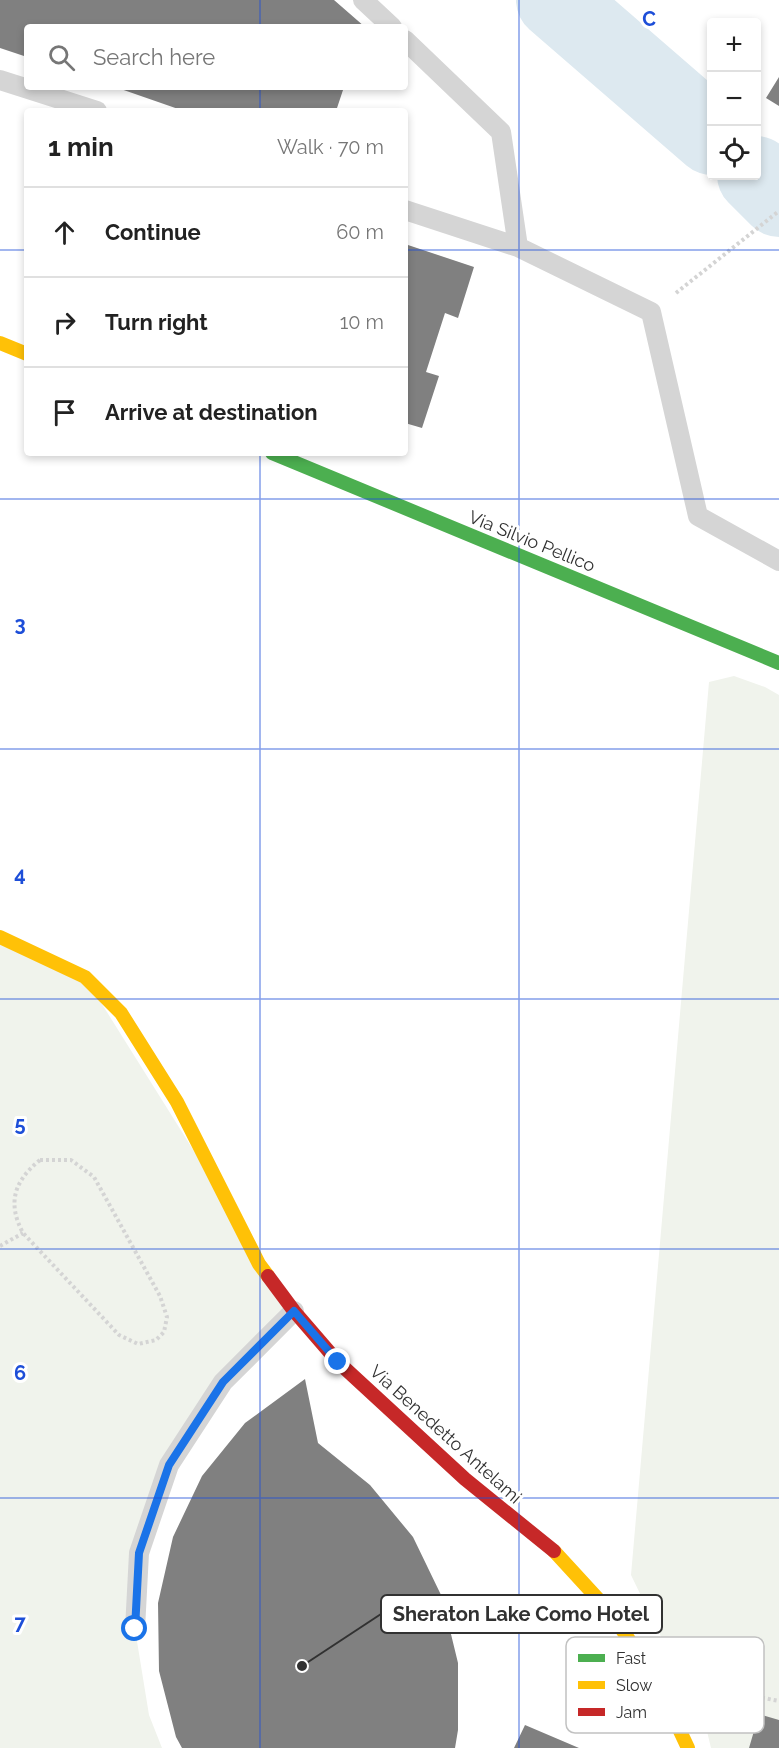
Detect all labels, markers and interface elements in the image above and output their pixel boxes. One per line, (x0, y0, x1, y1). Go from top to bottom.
text: C (642, 7, 656, 31)
map controls (707, 18, 761, 180)
button: + (707, 18, 761, 72)
search box (24, 24, 408, 90)
icon: search (45, 41, 78, 74)
text: Search here (93, 44, 215, 70)
button: − (707, 72, 761, 126)
button: locate (707, 126, 761, 180)
text: 1 min (48, 132, 114, 162)
text: Walk · 70 m (277, 135, 384, 159)
icon: ahead (48, 216, 81, 249)
text: Continue (105, 219, 201, 245)
text: 60 m (336, 220, 384, 244)
icon: right (48, 306, 81, 339)
text: Turn right (105, 309, 208, 335)
text: 10 m (340, 310, 384, 334)
icon: arrive (48, 396, 81, 429)
text: Arrive at destination (105, 399, 318, 425)
street label: Via Silvio Pellico (466, 506, 599, 576)
text: 3 (14, 612, 26, 636)
text: 4 (14, 862, 26, 886)
text: 5 (14, 1112, 26, 1136)
route end (324, 1348, 350, 1374)
street label: Via Benedetto Antelami (366, 1360, 526, 1508)
text: 6 (14, 1361, 26, 1385)
callout: Sheraton Lake Como Hotel (381, 1595, 662, 1633)
text: Sheraton Lake Como Hotel (393, 1602, 650, 1626)
text: 7 (14, 1611, 26, 1635)
route start (121, 1615, 147, 1641)
legend (566, 1637, 764, 1733)
text: Fast (616, 1649, 647, 1668)
text: Slow (616, 1676, 652, 1695)
text: Jam (616, 1703, 647, 1722)

